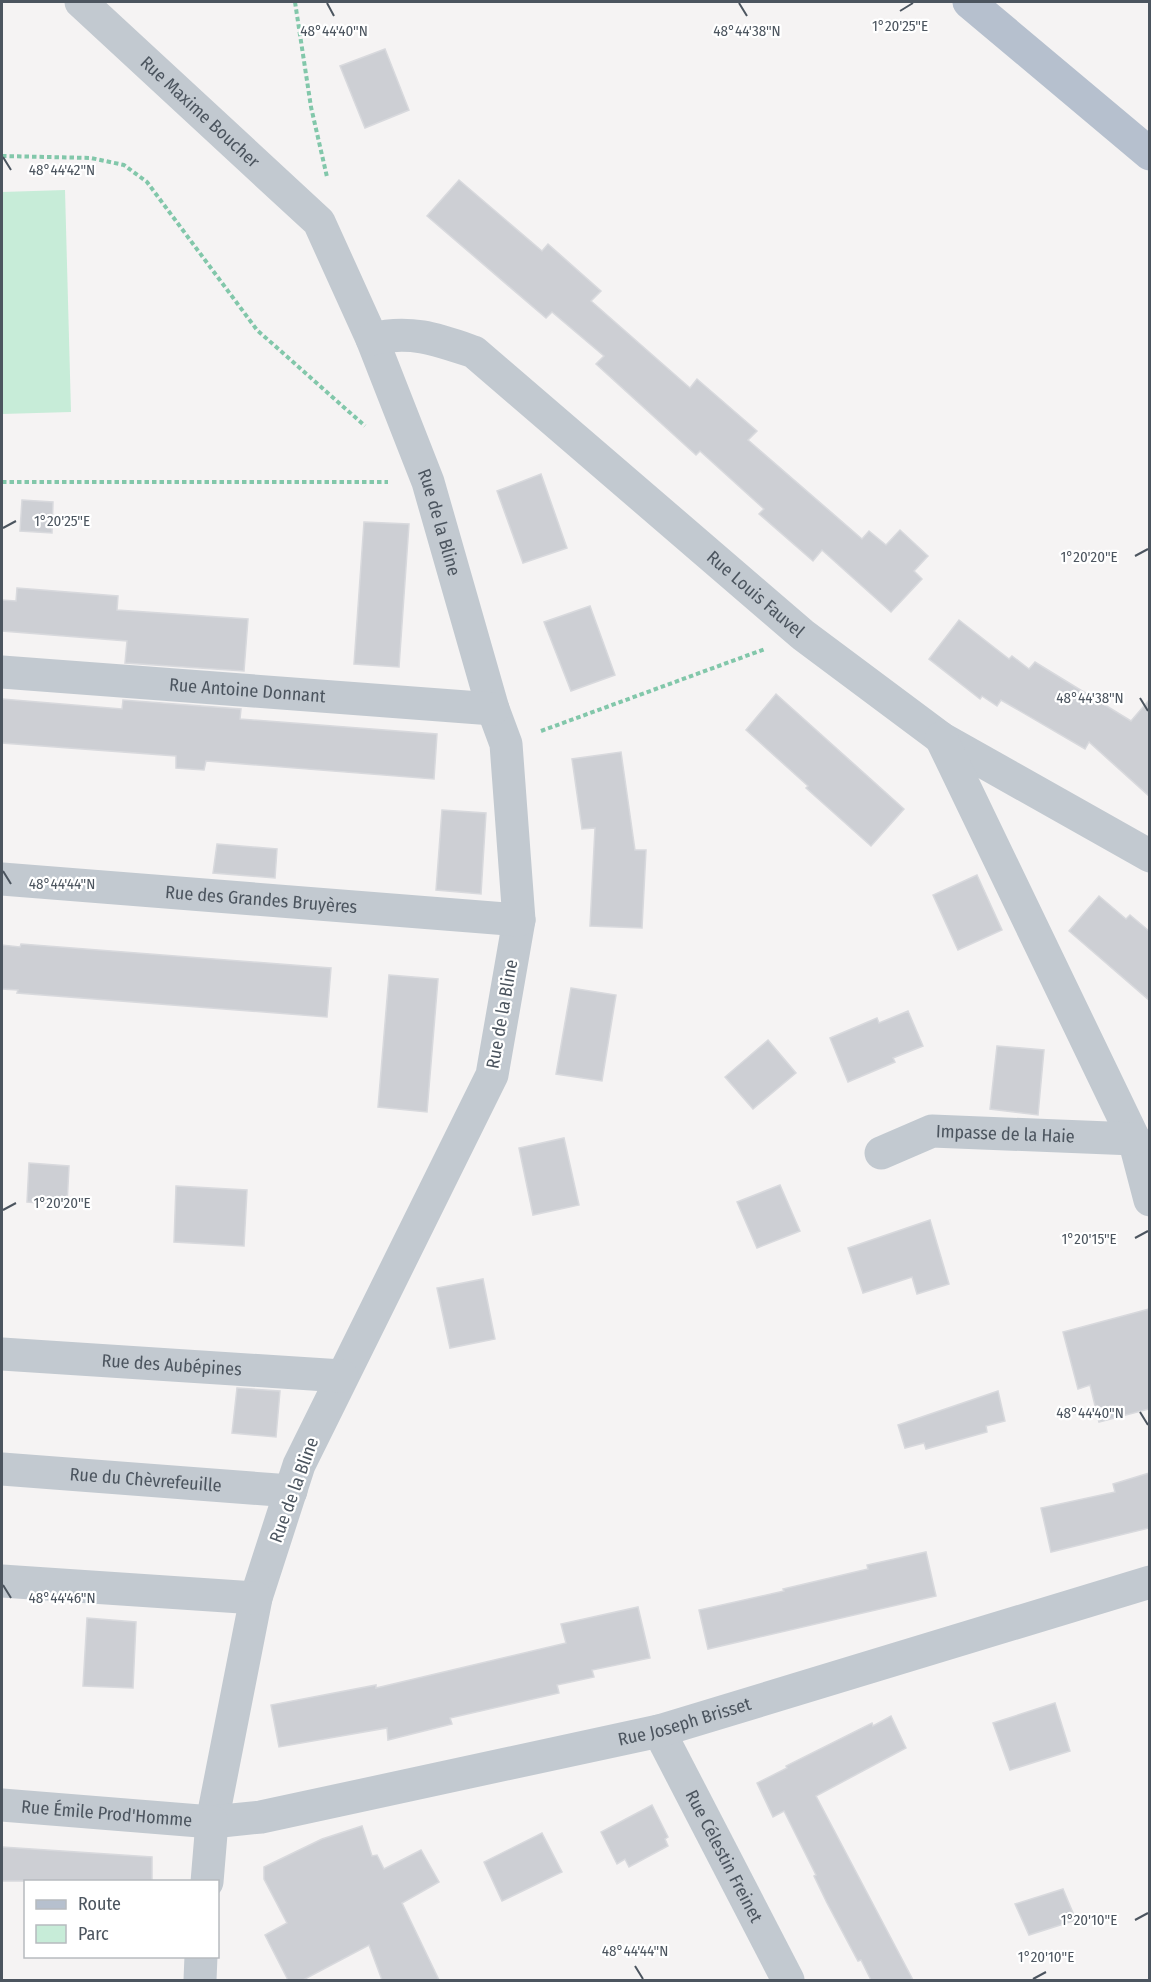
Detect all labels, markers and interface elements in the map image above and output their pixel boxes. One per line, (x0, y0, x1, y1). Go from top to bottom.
text: 1°20'25"E (872, 17, 928, 35)
text: 48°44'40"N (300, 22, 368, 40)
text: 48°44'38"N (713, 22, 781, 40)
street label: Rue Maxime Boucher (136, 51, 265, 173)
text: 48°44'42"N (29, 161, 95, 179)
street label: Rue de la Bline (413, 466, 465, 578)
text: 1°20'25"E (34, 512, 90, 530)
street label: Rue Louis Fauvel (702, 546, 809, 642)
text: 1°20'20"E (1060, 548, 1118, 566)
street label: Rue Antoine Donnant (168, 674, 326, 707)
text: 48°44'38"N (1056, 689, 1124, 707)
text: 48°44'44"N (29, 875, 95, 893)
street label: Rue des Grandes Bruyères (164, 881, 358, 918)
street label: Rue de la Bline (482, 958, 522, 1070)
street label: Impasse de la Haie (936, 1120, 1075, 1148)
text: 1°20'20"E (33, 1194, 91, 1212)
text: 1°20'15"E (1061, 1230, 1117, 1248)
street label: Rue des Aubépines (101, 1349, 243, 1381)
text: 48°44'40"N (1056, 1404, 1124, 1422)
street label: Rue de la Bline (265, 1434, 323, 1546)
street label: Rue du Chèvrefeuille (69, 1463, 222, 1497)
text: 48°44'46"N (28, 1589, 96, 1607)
street label: Rue Joseph Brisset (616, 1693, 754, 1751)
street label: Rue Célestin Freinet (680, 1786, 767, 1926)
street label: Rue Émile Prod'Homme (20, 1796, 193, 1831)
legend (24, 1880, 219, 1958)
text: Route (78, 1893, 121, 1915)
text: 1°20'10"E (1061, 1911, 1117, 1929)
text: Parc (78, 1923, 109, 1945)
text: 48°44'44"N (602, 1942, 668, 1960)
text: 1°20'10"E (1018, 1948, 1074, 1966)

